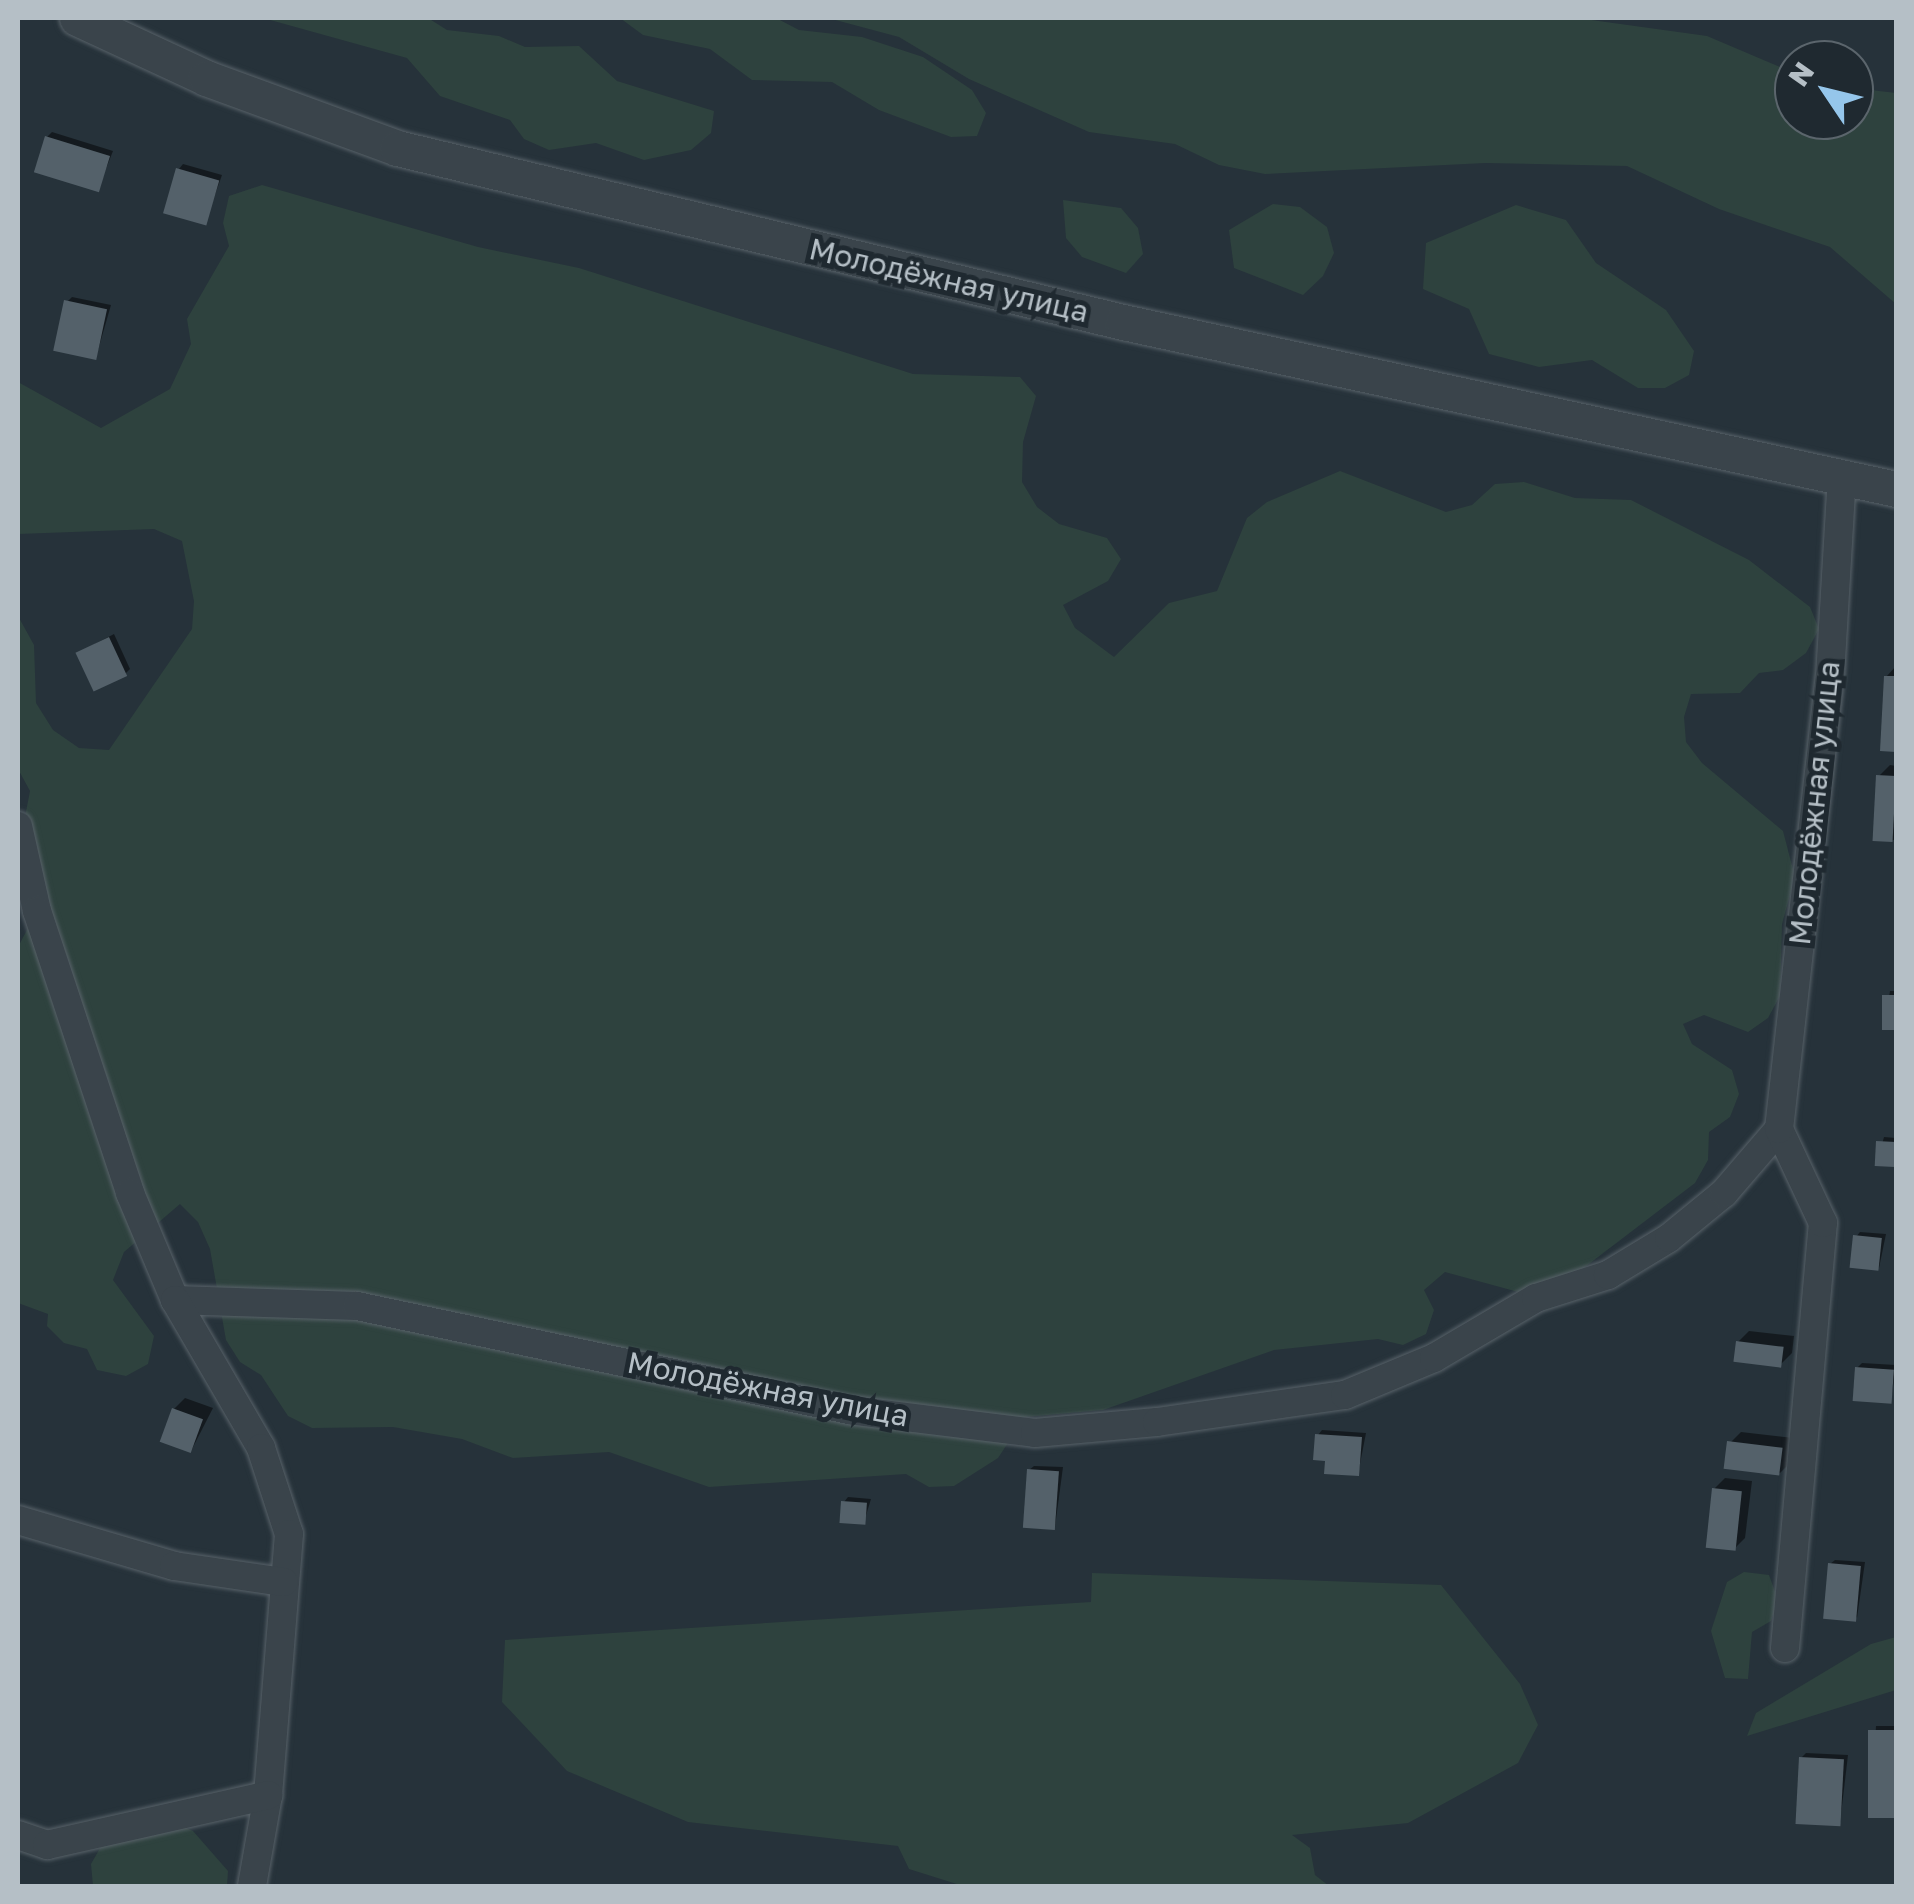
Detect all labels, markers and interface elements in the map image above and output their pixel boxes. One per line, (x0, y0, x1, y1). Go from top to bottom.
north arrow (1774, 40, 1874, 140)
text: N (1781, 55, 1820, 92)
street label: Молодёжная улица (806, 230, 1092, 330)
street label: Молодёжная улица (1781, 659, 1847, 947)
street label: Молодёжная улица (624, 1344, 912, 1434)

